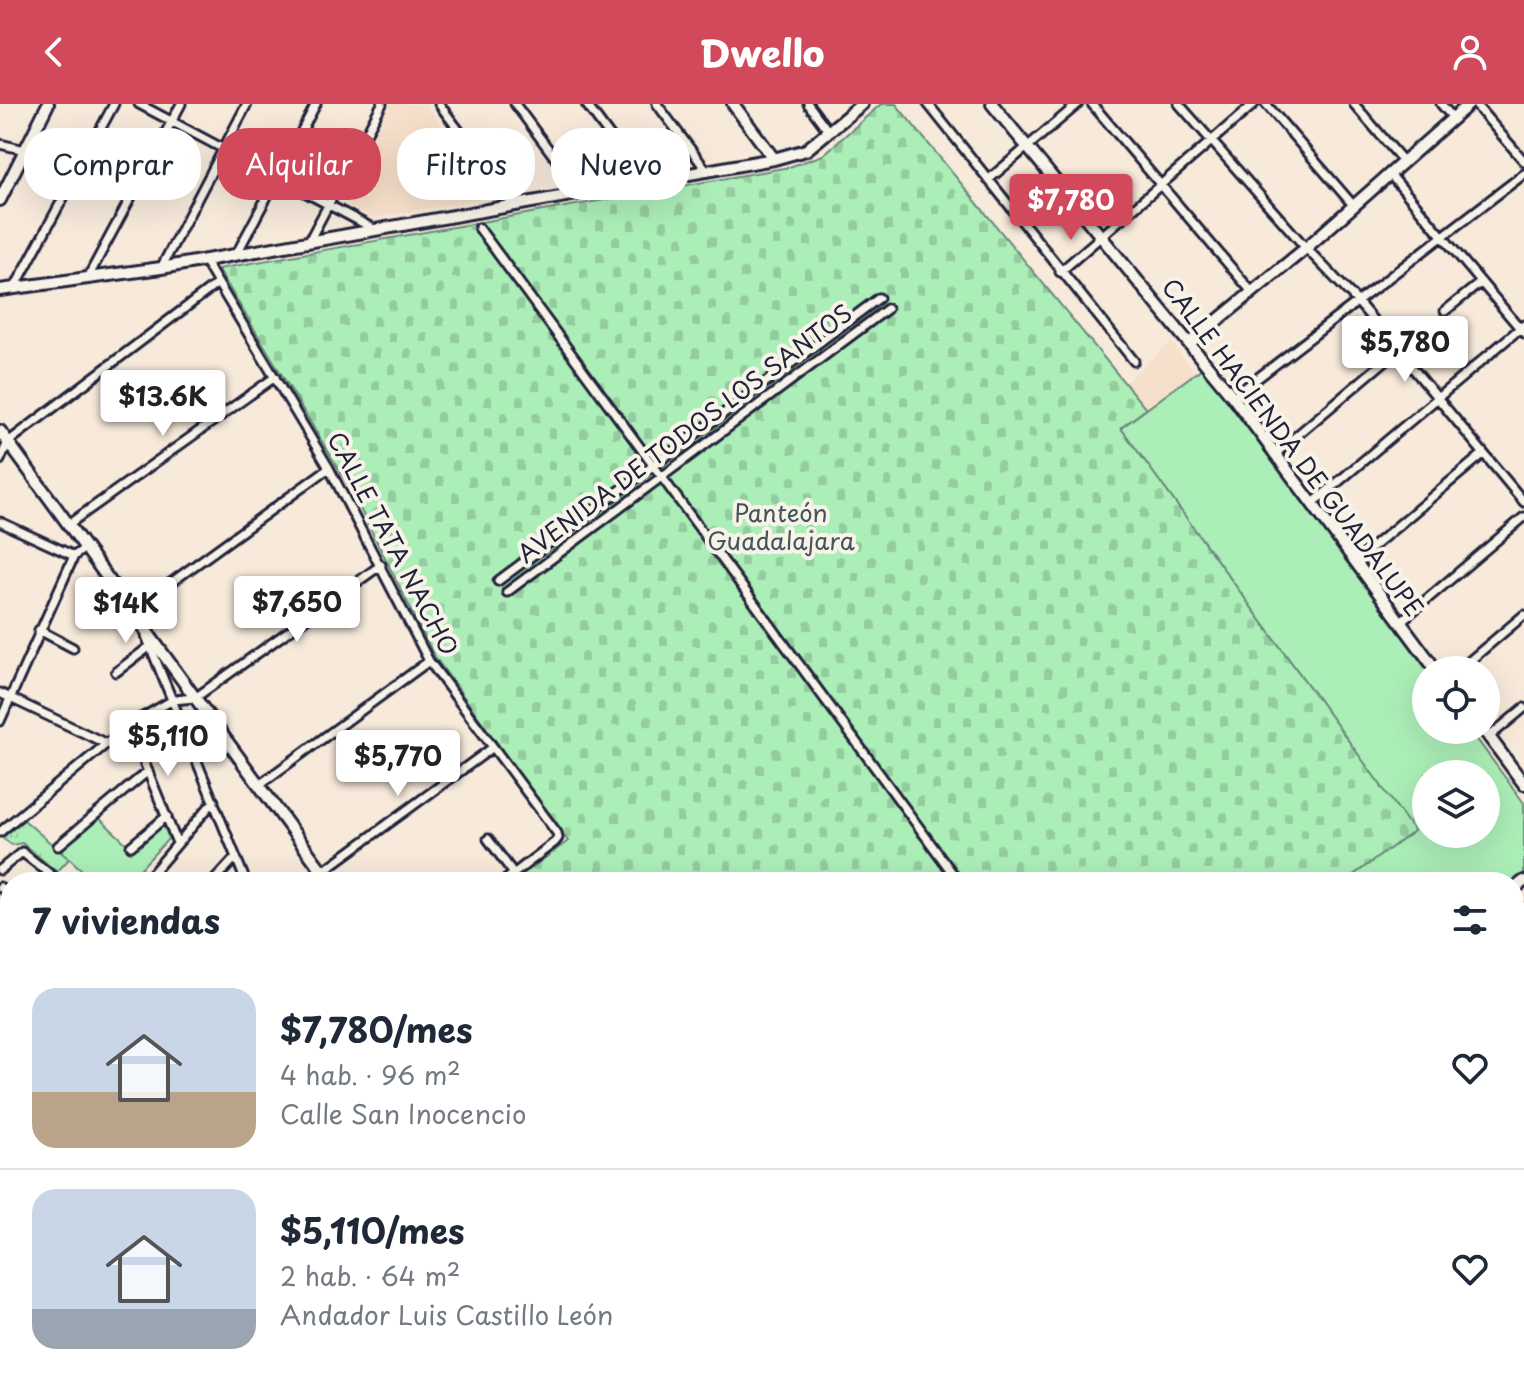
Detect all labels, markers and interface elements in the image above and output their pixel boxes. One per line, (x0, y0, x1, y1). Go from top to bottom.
text: Dwello (700, 25, 824, 79)
icon: back (32, 30, 76, 74)
icon: person (1448, 30, 1492, 74)
chip: Comprar (24, 128, 201, 200)
chip: Alquilar (217, 128, 381, 200)
chip: Filtros (397, 128, 535, 200)
chip: Nuevo (551, 128, 690, 200)
pin: $7,780 (1006, 174, 1136, 242)
text: $7,780 (1028, 180, 1114, 219)
street label: CALLE HACIENDA DE GUADALUPE (1154, 270, 1433, 624)
street label: AVENIDA DE TODOS LOS SANTOS (509, 294, 859, 570)
pin: $5,780 (1340, 316, 1470, 384)
text: $5,780 (1360, 322, 1450, 361)
pin: $13.6K (98, 370, 228, 438)
text: $13.6K (118, 376, 208, 415)
street label: CALLE TATA NACHO (319, 425, 468, 661)
park label: Panteón Guadalajara (707, 494, 855, 558)
pin: $7,650 (232, 576, 362, 644)
pin: $14K (79, 577, 173, 645)
text: $7,650 (252, 582, 342, 621)
text: $14K (93, 583, 159, 622)
map controls (1412, 656, 1500, 848)
button: locate (1412, 656, 1500, 744)
pin: $5,110 (103, 710, 233, 778)
text: $5,110 (128, 716, 208, 755)
pin: $5,770 (333, 730, 463, 798)
text: $5,770 (354, 736, 442, 775)
button: layers (1412, 760, 1500, 848)
text: 7 viviendas (32, 894, 220, 946)
icon: filters (1448, 898, 1492, 942)
text: $7,780/mes (280, 1003, 473, 1055)
icon: home (96, 1020, 192, 1116)
icon: heart (1448, 1046, 1492, 1090)
text: 4 hab. · 96 m² (280, 1055, 461, 1094)
text: Calle San Inocencio (280, 1094, 526, 1133)
text: $5,110/mes (280, 1204, 465, 1256)
icon: home (96, 1221, 192, 1317)
icon: heart (1448, 1247, 1492, 1291)
text: 2 hab. · 64 m² (280, 1256, 461, 1295)
text: Andador Luis Castillo León (280, 1295, 613, 1334)

